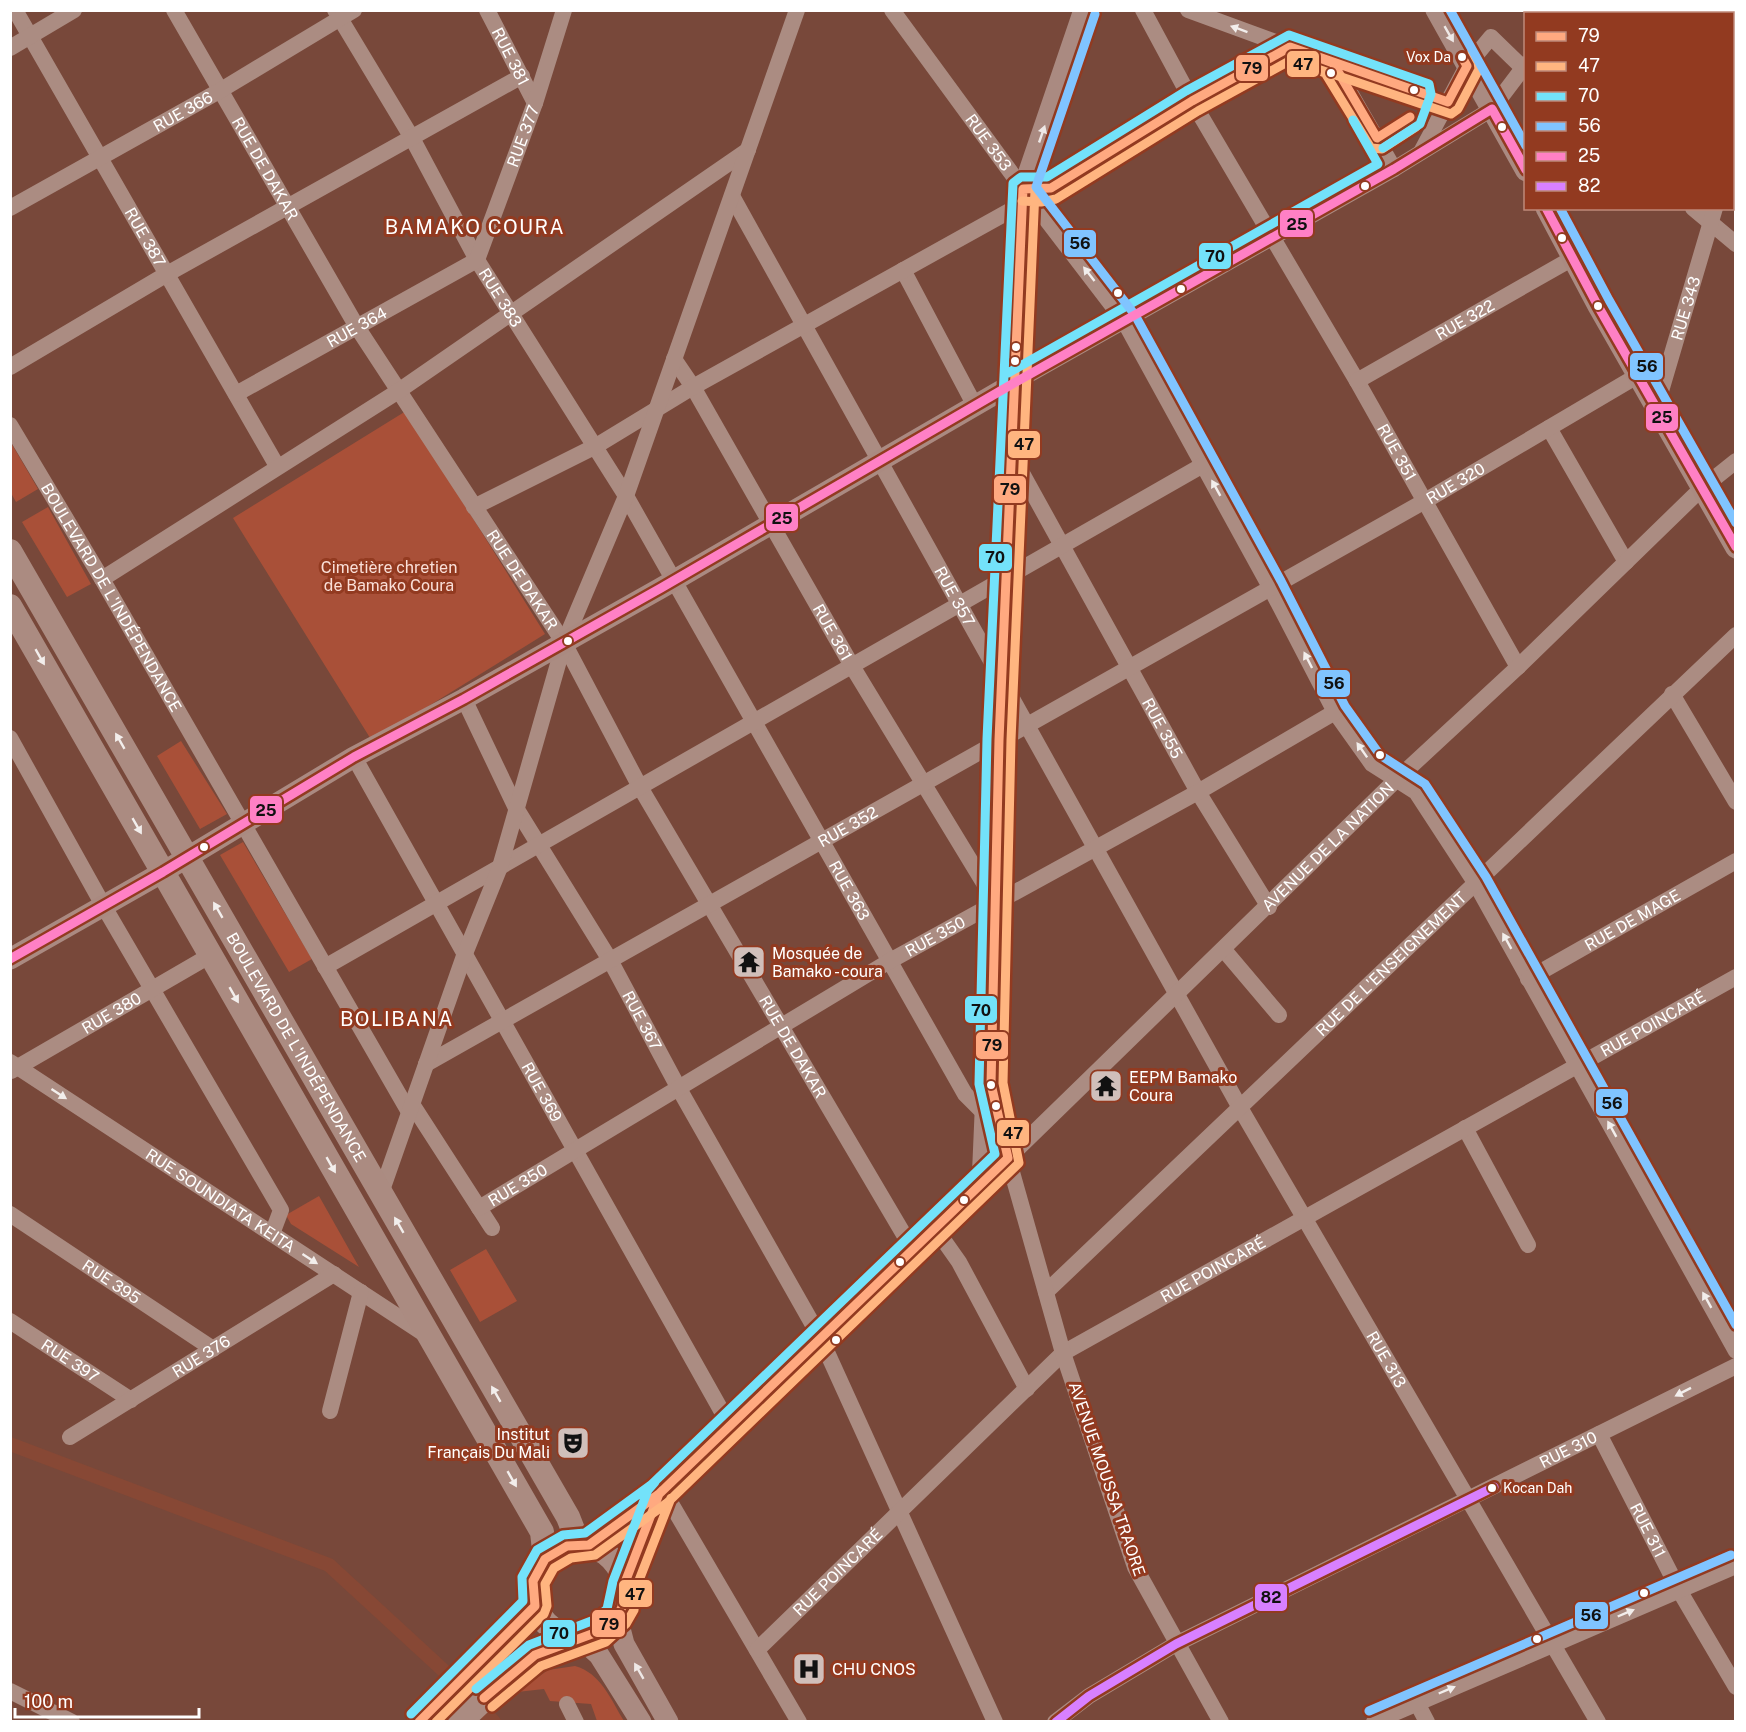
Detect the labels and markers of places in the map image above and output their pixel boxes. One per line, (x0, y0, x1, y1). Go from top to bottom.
place label: Vox Da (1406, 49, 1451, 65)
marker: Vox Da (1456, 51, 1468, 63)
unlabelled marker (1325, 67, 1337, 79)
unlabelled marker (1408, 84, 1420, 96)
unlabelled marker (1496, 121, 1508, 133)
unlabelled marker (1359, 180, 1371, 192)
unlabelled marker (1556, 232, 1568, 244)
unlabelled marker (1175, 283, 1187, 295)
unlabelled marker (1112, 287, 1124, 299)
unlabelled marker (1592, 300, 1604, 312)
unlabelled marker (1010, 341, 1022, 353)
unlabelled marker (1009, 355, 1021, 367)
unlabelled marker (562, 635, 574, 647)
unlabelled marker (1374, 749, 1386, 761)
unlabelled marker (198, 841, 210, 853)
temple icon: Mosquée de Bamako - coura (731, 944, 767, 980)
place label: Mosquée de Bamako - coura (772, 944, 883, 981)
temple icon: EEPM Bamako Coura (1088, 1068, 1124, 1104)
place label: EEPM Bamako Coura (1129, 1068, 1237, 1105)
unlabelled marker (985, 1079, 997, 1091)
unlabelled marker (990, 1100, 1002, 1112)
unlabelled marker (958, 1194, 970, 1206)
unlabelled marker (894, 1256, 906, 1268)
unlabelled marker (830, 1334, 842, 1346)
place label: Institut Français Du Mali (427, 1425, 550, 1462)
theatre icon: Institut Français Du Mali (555, 1425, 591, 1461)
place label: Kocan Dah (1503, 1480, 1572, 1496)
marker: Kocan Dah (1486, 1482, 1498, 1494)
unlabelled marker (1638, 1587, 1650, 1599)
unlabelled marker (1531, 1633, 1543, 1645)
hospital icon: CHU CNOS (791, 1651, 827, 1687)
place label: CHU CNOS (832, 1660, 916, 1679)

